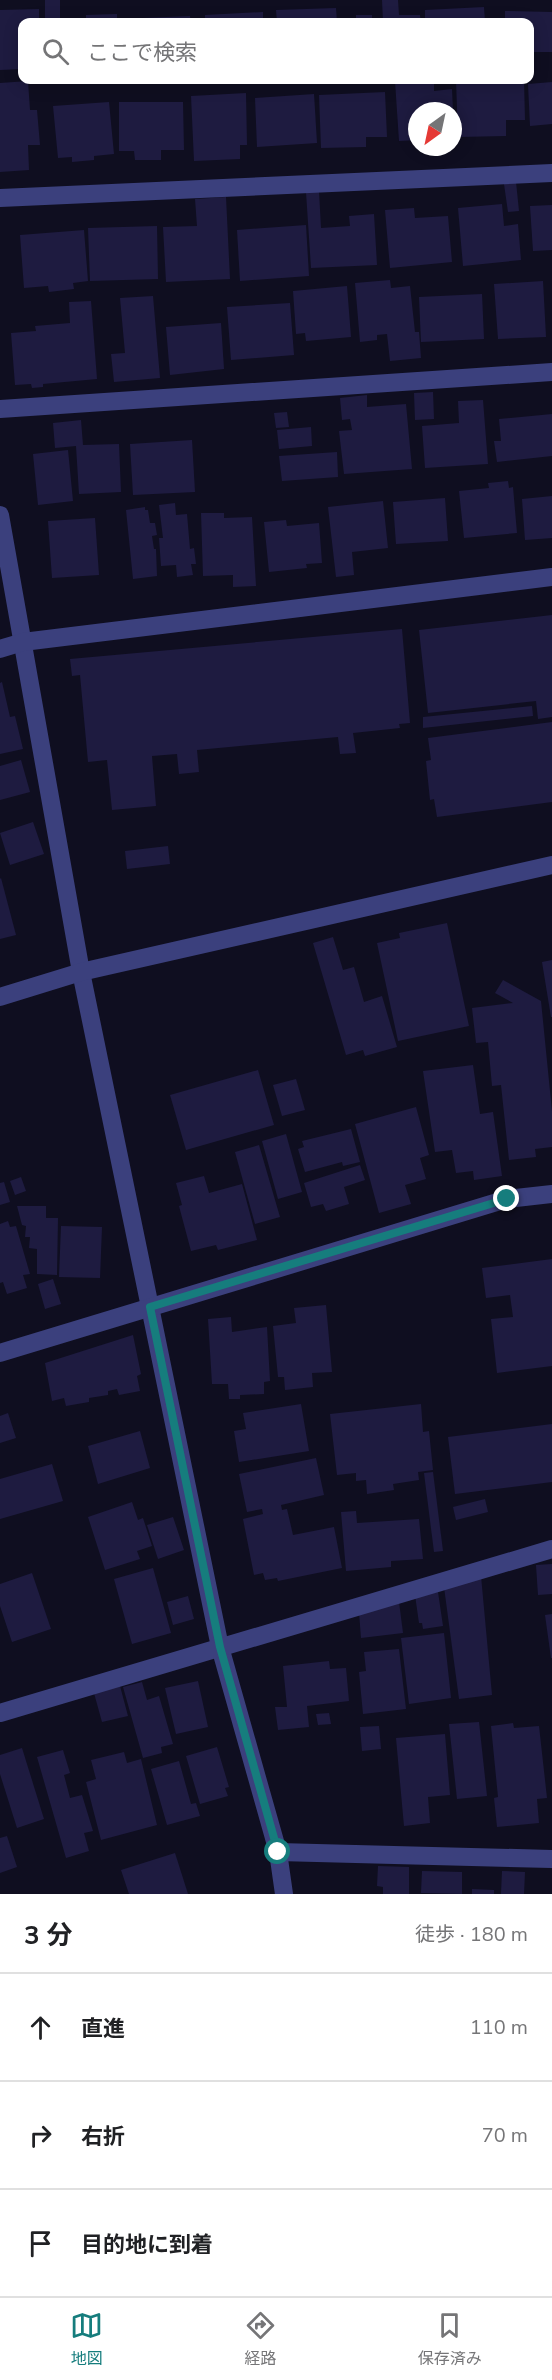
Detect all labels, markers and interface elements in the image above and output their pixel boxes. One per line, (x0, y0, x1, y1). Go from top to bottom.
search box (18, 18, 534, 84)
icon: search (39, 35, 72, 68)
text: ここで検索 (87, 38, 197, 68)
north arrow (408, 102, 462, 156)
route end (493, 1185, 519, 1211)
route start (264, 1838, 290, 1864)
text: 3 分 (24, 1918, 73, 1953)
text: 徒歩 · 180 m (415, 1921, 528, 1948)
icon: ahead (24, 2011, 57, 2044)
text: 直進 (81, 2014, 125, 2044)
text: 110 m (470, 2014, 528, 2041)
icon: right (24, 2119, 57, 2152)
text: 右折 (81, 2122, 125, 2152)
text: 70 m (482, 2122, 528, 2149)
icon: arrive (24, 2227, 57, 2260)
text: 目的地に到着 (81, 2230, 213, 2260)
tab: 地図 (70, 2309, 103, 2370)
tab: 経路 (244, 2309, 277, 2370)
tab: 保存済み (418, 2309, 482, 2370)

